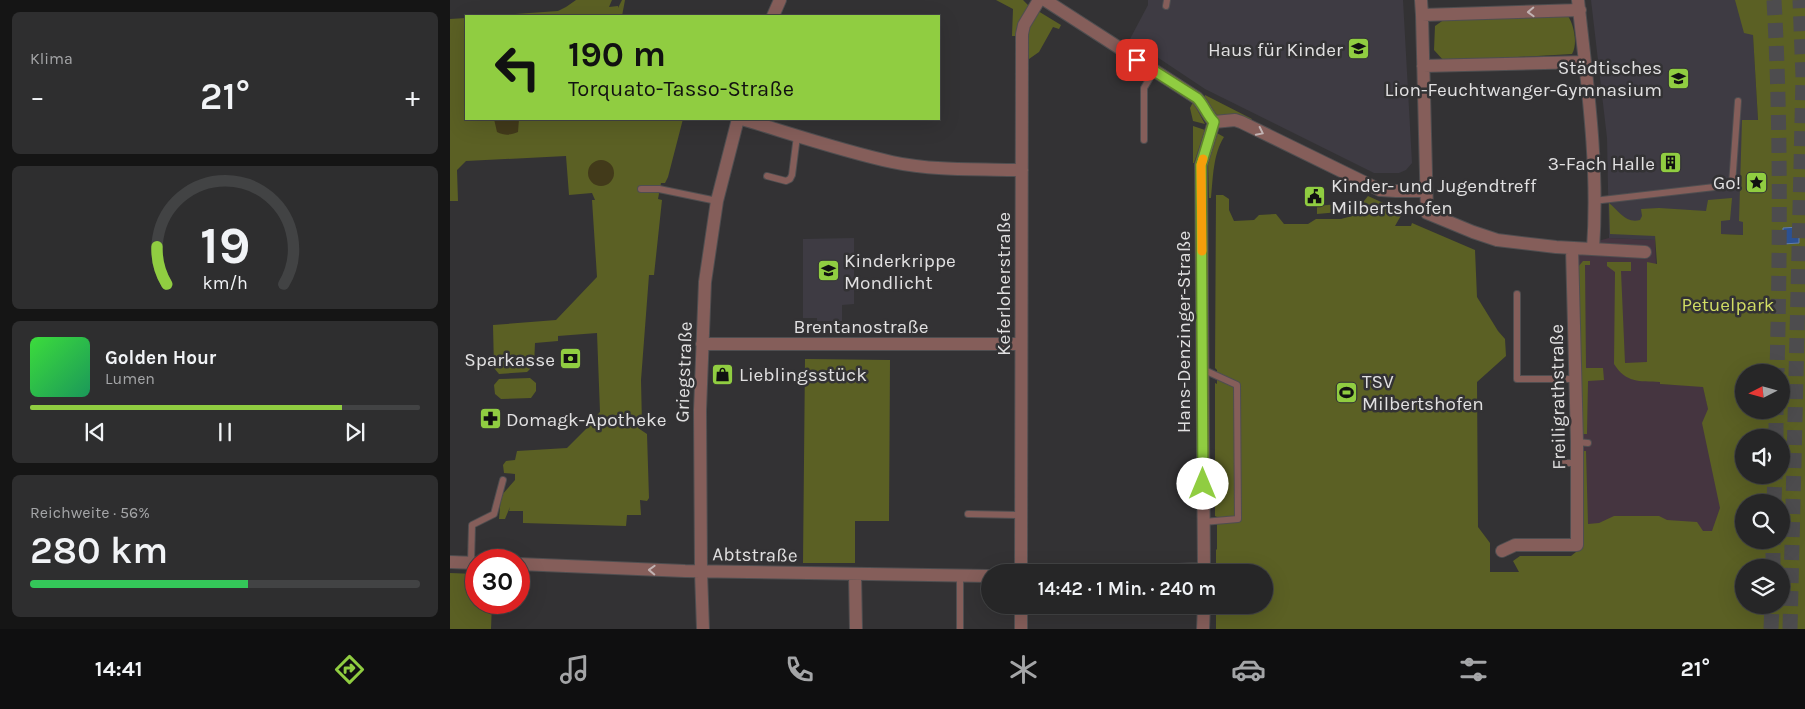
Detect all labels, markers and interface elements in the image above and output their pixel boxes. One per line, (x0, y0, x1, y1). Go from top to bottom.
one-way arrow (1527, 6, 1535, 17)
text: 190 m (568, 34, 666, 75)
icon: left (485, 35, 550, 100)
school or university icon: Haus für Kinder (1347, 37, 1371, 61)
pin (1116, 39, 1158, 81)
place label: Haus für Kinder (1208, 39, 1343, 61)
icon: arrive (1123, 46, 1151, 74)
text: Klima (30, 49, 73, 68)
place label: Städtisches Lion-Feuchtwanger-Gymnasium (1385, 57, 1662, 101)
school or university icon: Städtisches Lion-Feuchtwanger-Gymnasium (1666, 66, 1690, 90)
text: 21° (200, 74, 250, 119)
text: Torquato-Tasso-Straße (568, 76, 794, 102)
text: − (30, 80, 45, 113)
text: + (405, 80, 420, 113)
one-way arrow (1255, 125, 1264, 136)
building icon: 3-Fach Halle (1659, 151, 1683, 175)
place label: 3-Fach Halle (1548, 153, 1655, 175)
place icon: Go! (1745, 170, 1769, 194)
place label: Go! (1713, 172, 1741, 194)
place label: Kinder- und Jugendtreff Milbertshofen (1331, 175, 1537, 219)
public building icon: Kinder- und Jugendtreff Milbertshofen (1303, 184, 1327, 208)
street label: Keferloherstraße (993, 212, 1015, 356)
text: 19 (200, 215, 250, 276)
street label: Hans-Denzinger-Straße (1173, 231, 1195, 433)
place label: Kinderkrippe Mondlicht (844, 250, 956, 294)
school or university icon: Kinderkrippe Mondlicht (816, 259, 840, 283)
text: km/h (202, 273, 248, 294)
park label: Petuelpark (1681, 294, 1775, 316)
street label: Brentanostraße (793, 316, 929, 338)
street label: Griegstraße (671, 321, 697, 423)
street label: Freiligrathstraße (1546, 324, 1570, 470)
text: Golden Hour (105, 347, 216, 369)
bank icon: Sparkasse (559, 347, 583, 371)
place label: Sparkasse (464, 349, 555, 371)
shop icon: Lieblingsstück (711, 362, 735, 386)
place label: Lieblingsstück (739, 364, 867, 386)
north arrow (1735, 364, 1790, 419)
map controls (1735, 364, 1790, 614)
text: Lumen (105, 369, 155, 388)
place label: TSV Milbertshofen (1362, 371, 1484, 415)
sports icon: TSV Milbertshofen (1334, 380, 1358, 404)
pharmacy icon: Domagk-Apotheke (478, 407, 502, 431)
place label: Domagk-Apotheke (506, 409, 666, 431)
icon: previous (81, 418, 109, 446)
icon: pause (211, 418, 239, 446)
icon: next (341, 418, 369, 446)
button: sound (1735, 429, 1790, 484)
position arrow (1176, 457, 1228, 509)
button: search (1735, 494, 1790, 549)
text: Reichweite · 56% (30, 503, 150, 522)
text: 280 km (30, 528, 168, 573)
street label: Abtstraße (712, 543, 798, 567)
speed limit sign: 30 (465, 549, 530, 614)
button: layers (1735, 559, 1790, 614)
one-way arrow (648, 564, 656, 575)
text: 14:42 · 1 Min. · 240 m (1038, 578, 1216, 600)
icon: directions (332, 652, 367, 687)
icon: music (557, 652, 592, 687)
icon: phone (782, 652, 817, 687)
icon: climate (1006, 652, 1041, 687)
icon: car (1231, 652, 1266, 687)
icon: filters (1456, 652, 1491, 687)
text: 14:41 (95, 656, 143, 682)
text: 21° (1680, 656, 1710, 682)

